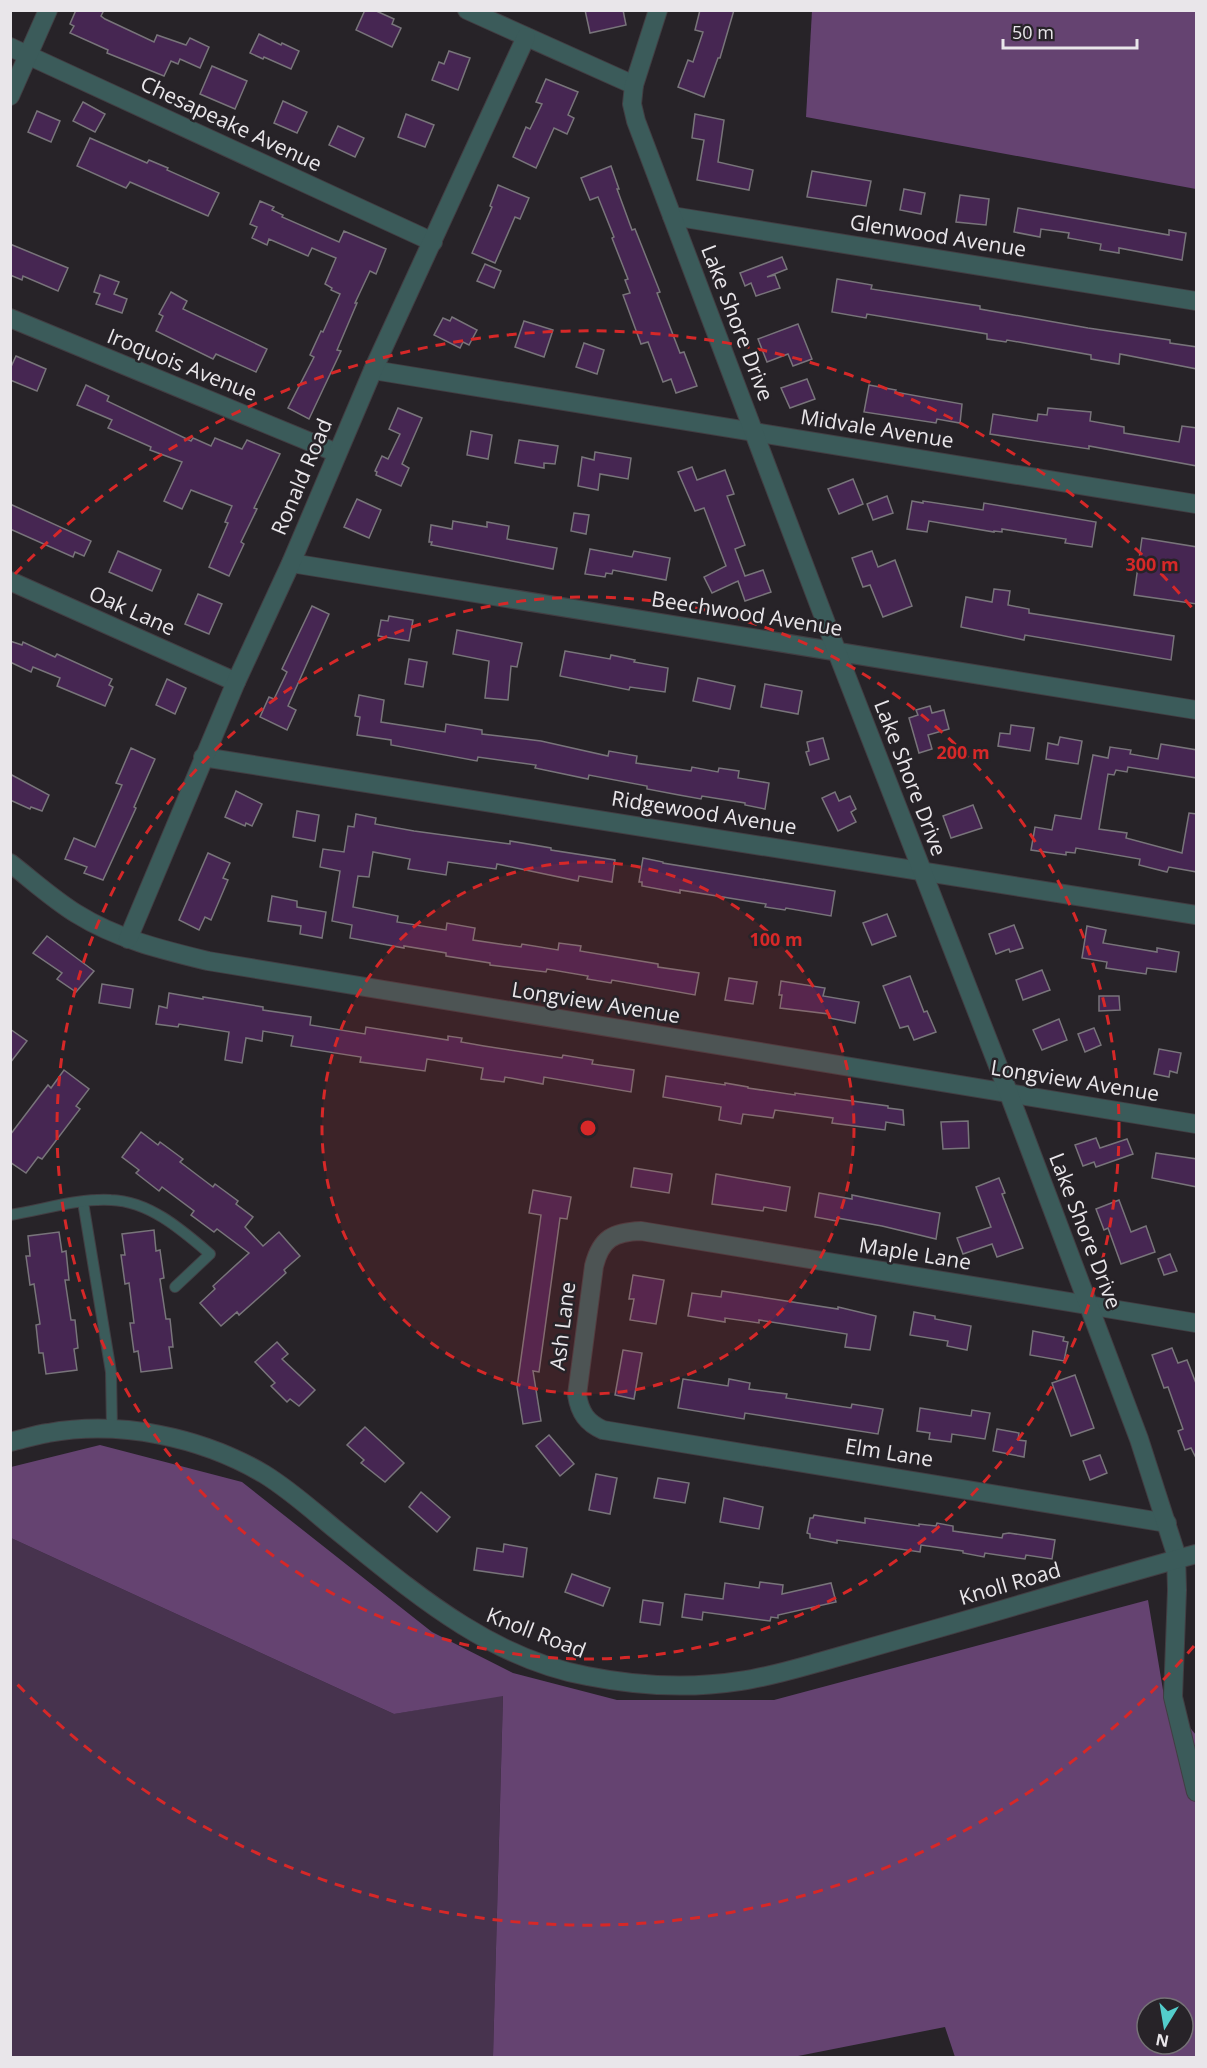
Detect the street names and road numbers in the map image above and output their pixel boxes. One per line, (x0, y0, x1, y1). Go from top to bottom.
street label: Chesapeake Avenue (136, 69, 327, 177)
street label: Glenwood Avenue (848, 207, 1028, 263)
street label: Lake Shore Drive (695, 241, 781, 405)
street label: Iroquois Avenue (103, 321, 261, 407)
street label: Midvale Avenue (798, 402, 956, 454)
street label: Ronald Road (264, 414, 338, 539)
street label: Oak Lane (85, 579, 180, 642)
street label: Beechwood Avenue (650, 584, 845, 642)
street label: Lake Shore Drive (868, 696, 954, 860)
street label: Ridgewood Avenue (609, 784, 799, 840)
street label: Longview Avenue (510, 975, 682, 1029)
street label: Longview Avenue (989, 1053, 1161, 1107)
street label: Lake Shore Drive (1043, 1149, 1129, 1313)
street label: Maple Lane (857, 1230, 973, 1276)
street label: Ash Lane (543, 1280, 581, 1372)
street label: Elm Lane (843, 1431, 935, 1473)
street label: Knoll Road (956, 1555, 1064, 1611)
street label: Knoll Road (483, 1600, 590, 1664)

